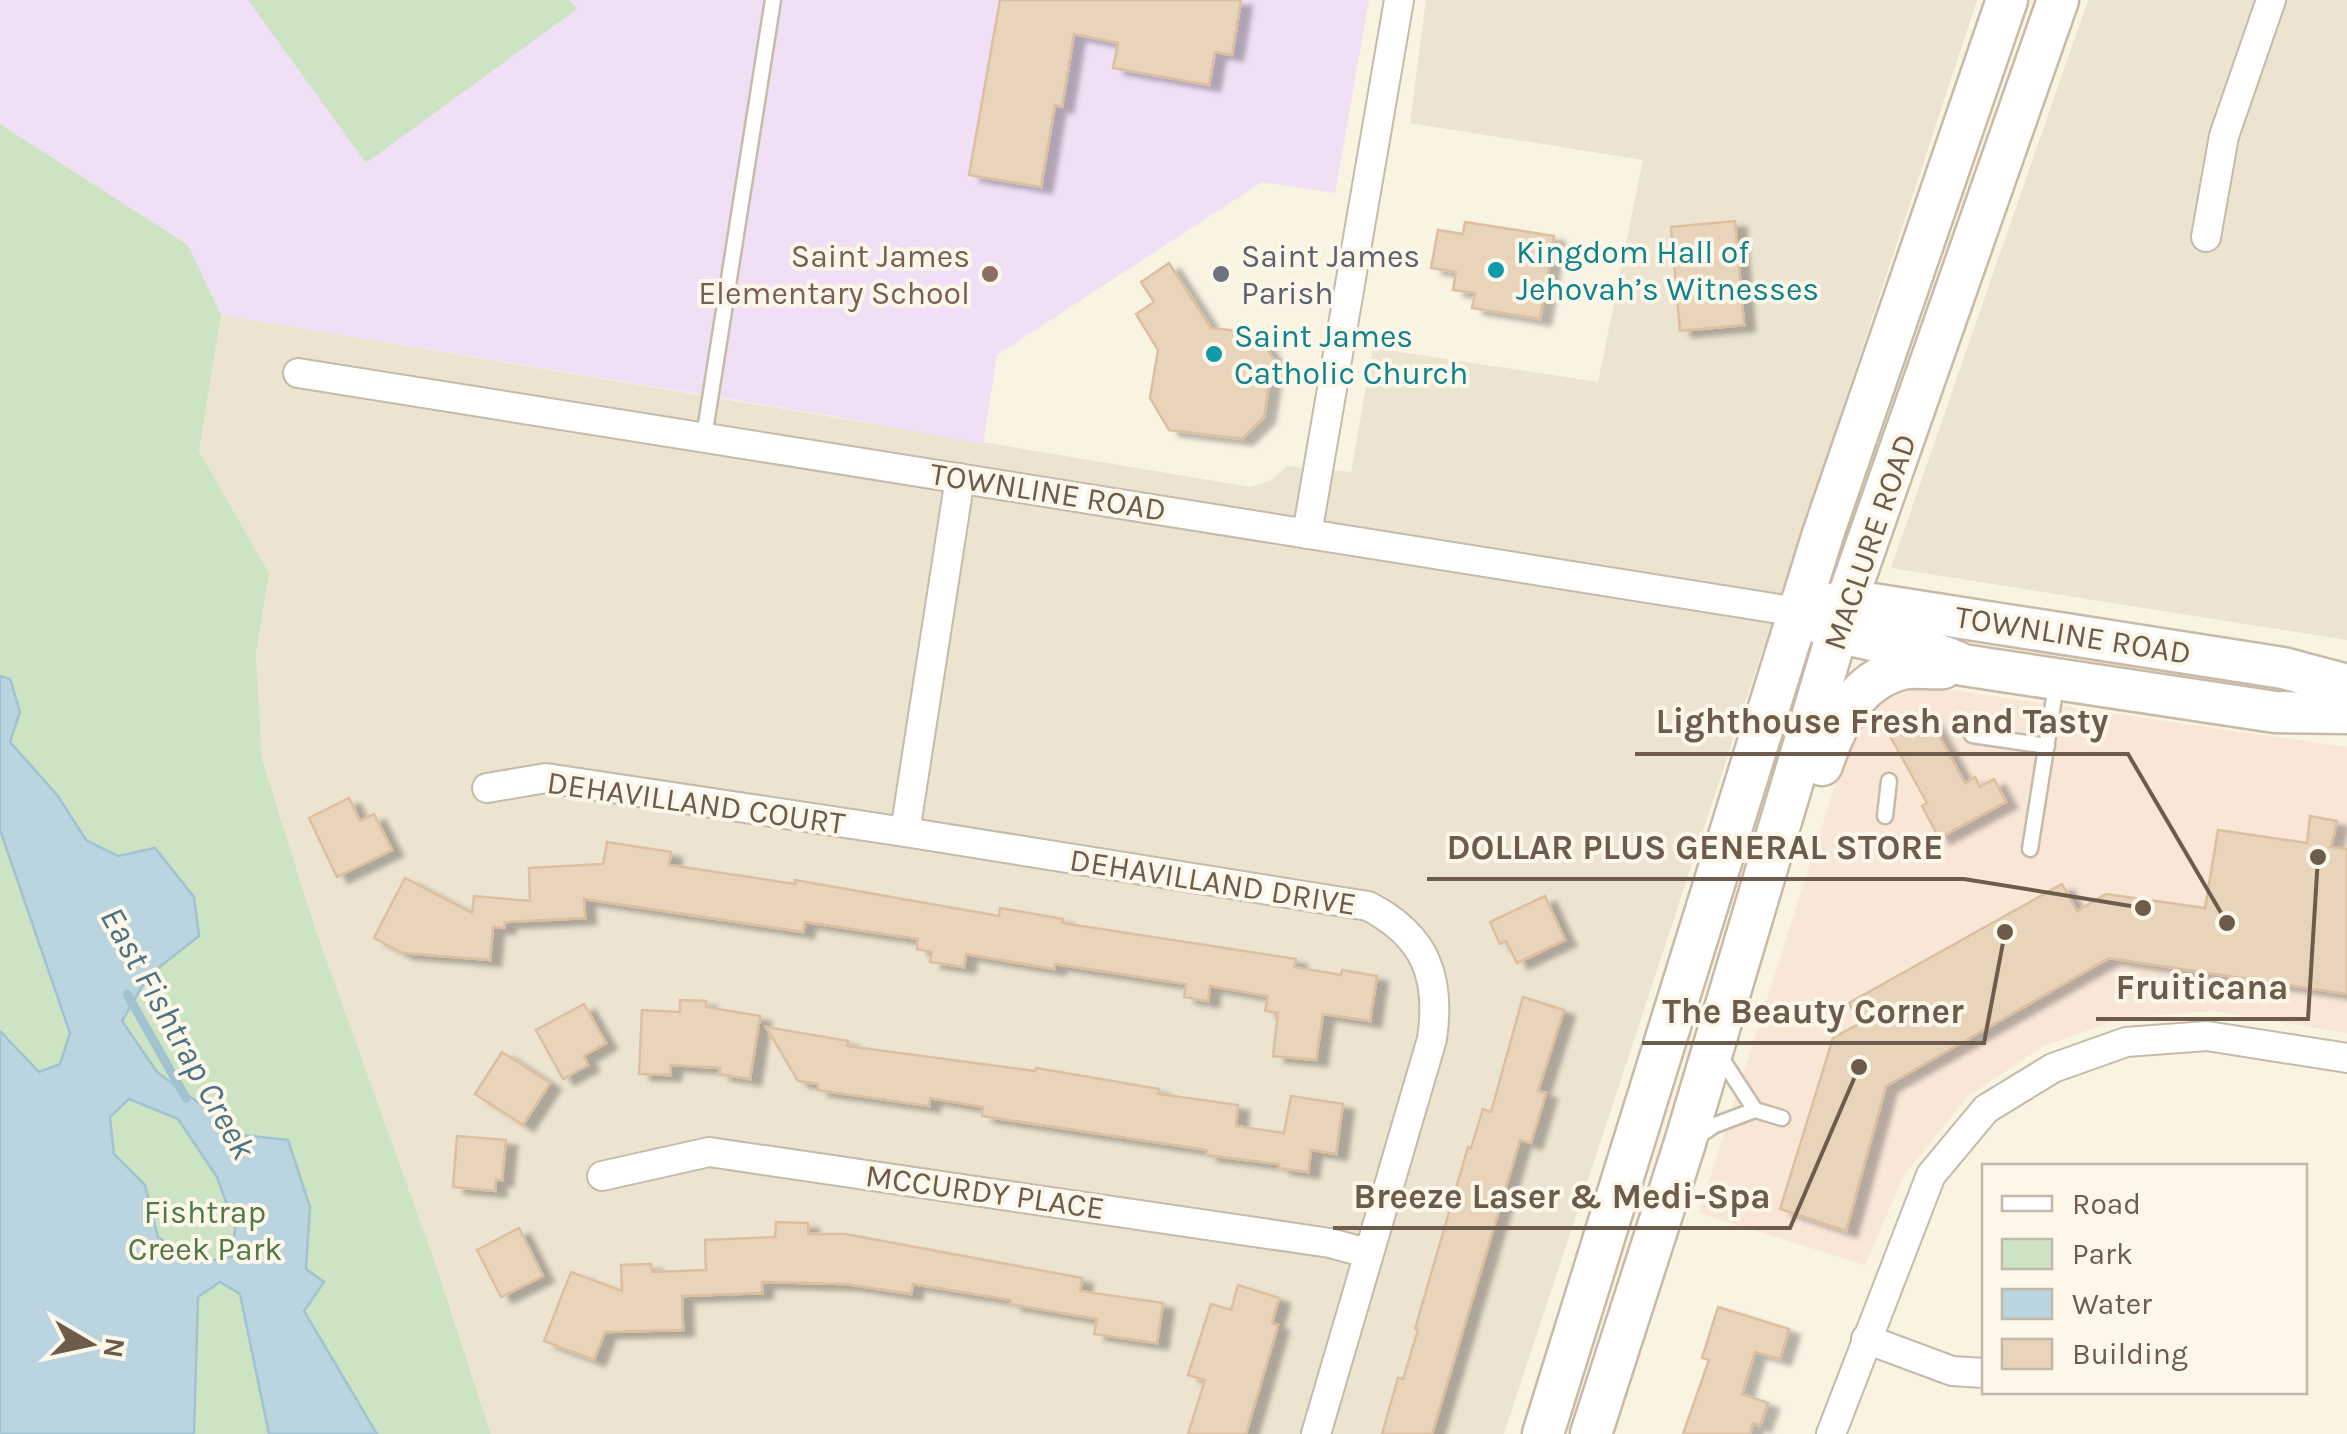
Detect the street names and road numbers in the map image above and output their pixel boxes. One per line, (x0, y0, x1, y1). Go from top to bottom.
street label: MACLURE ROAD (1816, 429, 1924, 655)
street label: TOWNLINE ROAD (927, 455, 1169, 529)
street label: TOWNLINE ROAD (1952, 598, 2194, 672)
street label: DEHAVILLAND COURT (545, 764, 847, 842)
street label: DEHAVILLAND DRIVE (1067, 841, 1359, 923)
street label: MCCURDY PLACE (863, 1157, 1107, 1227)

